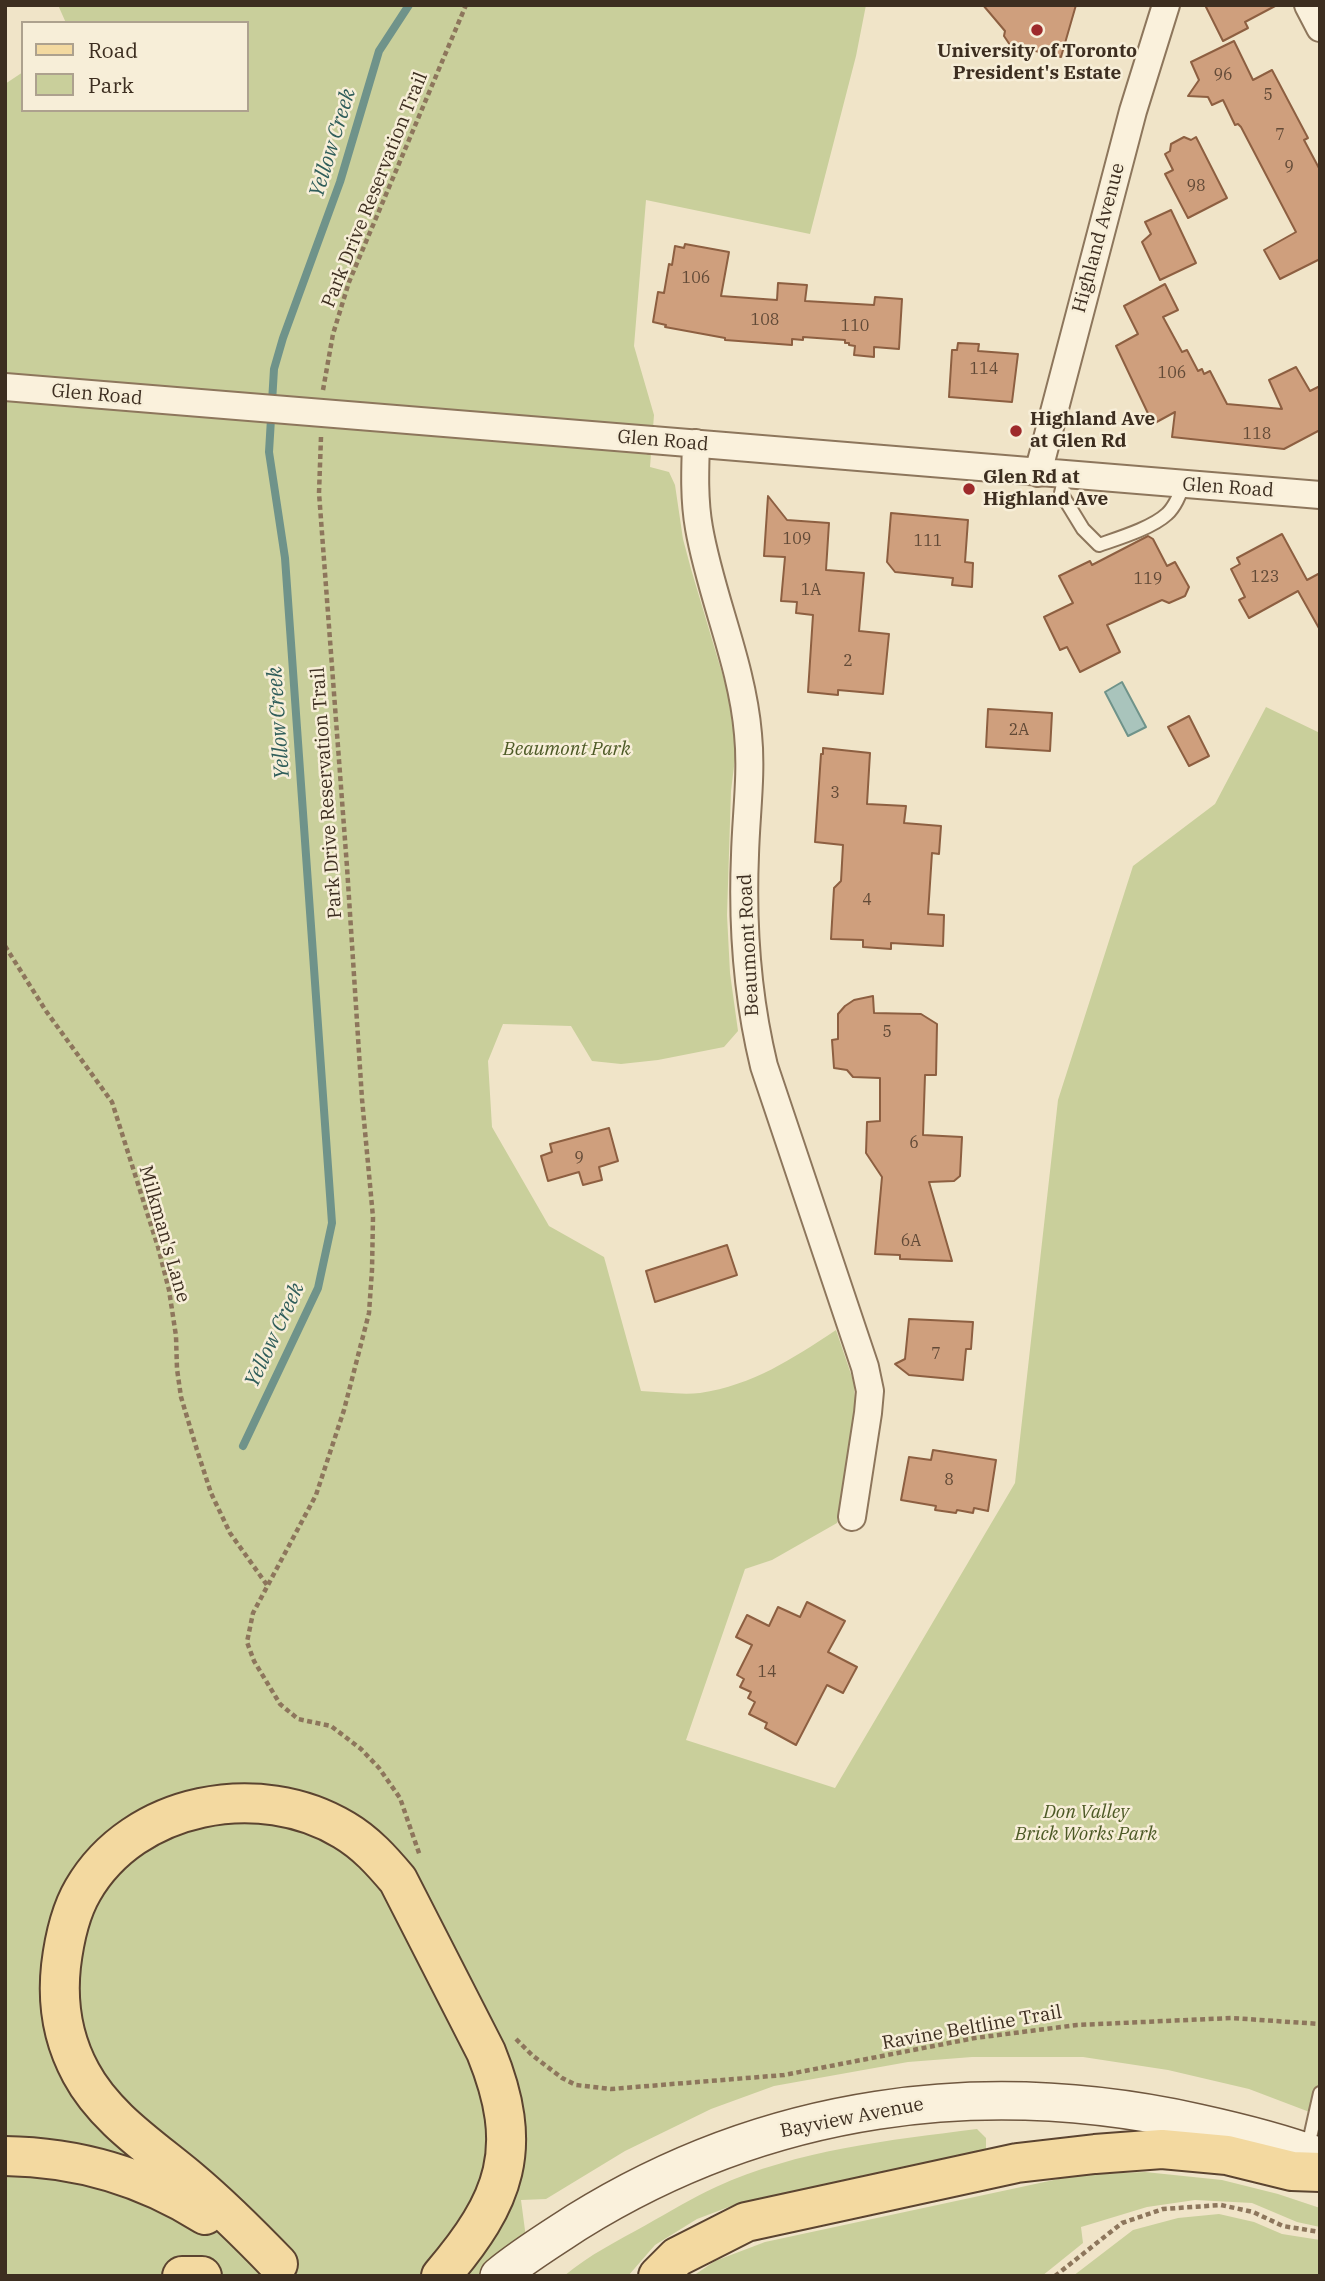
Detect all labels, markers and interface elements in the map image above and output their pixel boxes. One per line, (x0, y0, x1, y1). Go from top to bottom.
legend (21, 21, 248, 112)
marker: University of Toronto President's Estate (1029, 22, 1045, 38)
text: Road (88, 36, 138, 64)
place label: University of Toronto President's Estate (937, 41, 1137, 85)
house number: 96 (1213, 65, 1233, 85)
street label: Park Drive Reservation Trail (317, 69, 433, 311)
text: Park (88, 71, 134, 99)
house number: 5 (1263, 85, 1273, 105)
water label: Yellow Creek (305, 86, 361, 200)
house number: 7 (1275, 125, 1285, 145)
house number: 9 (1284, 157, 1294, 177)
street label: Highland Avenue (1068, 161, 1130, 315)
house number: 98 (1186, 176, 1206, 196)
house number: 106 (682, 268, 710, 288)
house number: 108 (751, 310, 779, 330)
house number: 110 (841, 316, 869, 336)
house number: 114 (970, 359, 998, 379)
house number: 106 (1158, 363, 1186, 383)
street label: Glen Road (50, 380, 144, 410)
place label: Highland Ave at Glen Rd (1030, 409, 1155, 453)
marker: Highland Ave at Glen Rd (1008, 423, 1024, 439)
house number: 118 (1243, 424, 1271, 444)
street label: Glen Road (616, 426, 710, 456)
place label: Glen Rd at Highland Ave (983, 467, 1108, 511)
street label: Glen Road (1182, 473, 1274, 503)
marker: Glen Rd at Highland Ave (961, 481, 977, 497)
house number: 109 (783, 529, 811, 549)
house number: 111 (914, 531, 942, 551)
house number: 123 (1251, 567, 1279, 587)
house number: 119 (1134, 569, 1162, 589)
house number: 1A (801, 580, 821, 600)
house number: 2 (843, 651, 853, 671)
water label: Yellow Creek (263, 666, 295, 780)
street label: Park Drive Reservation Trail (307, 667, 347, 919)
house number: 2A (1009, 720, 1029, 740)
park label: Beaumont Park (503, 739, 631, 761)
house number: 3 (830, 783, 840, 803)
street label: Beaumont Road (734, 873, 764, 1017)
house number: 4 (862, 890, 872, 910)
house number: 5 (882, 1022, 892, 1042)
house number: 6 (909, 1133, 919, 1153)
house number: 9 (574, 1148, 584, 1168)
street label: Milkman's Lane (134, 1163, 194, 1305)
house number: 6A (901, 1231, 921, 1251)
water label: Yellow Creek (240, 1279, 310, 1391)
house number: 7 (931, 1344, 941, 1364)
house number: 8 (944, 1470, 954, 1490)
house number: 14 (757, 1662, 777, 1682)
park label: Don Valley Brick Works Park (1015, 1802, 1157, 1846)
street label: Ravine Beltline Trail (880, 2001, 1064, 2055)
street label: Bayview Avenue (778, 2093, 926, 2143)

